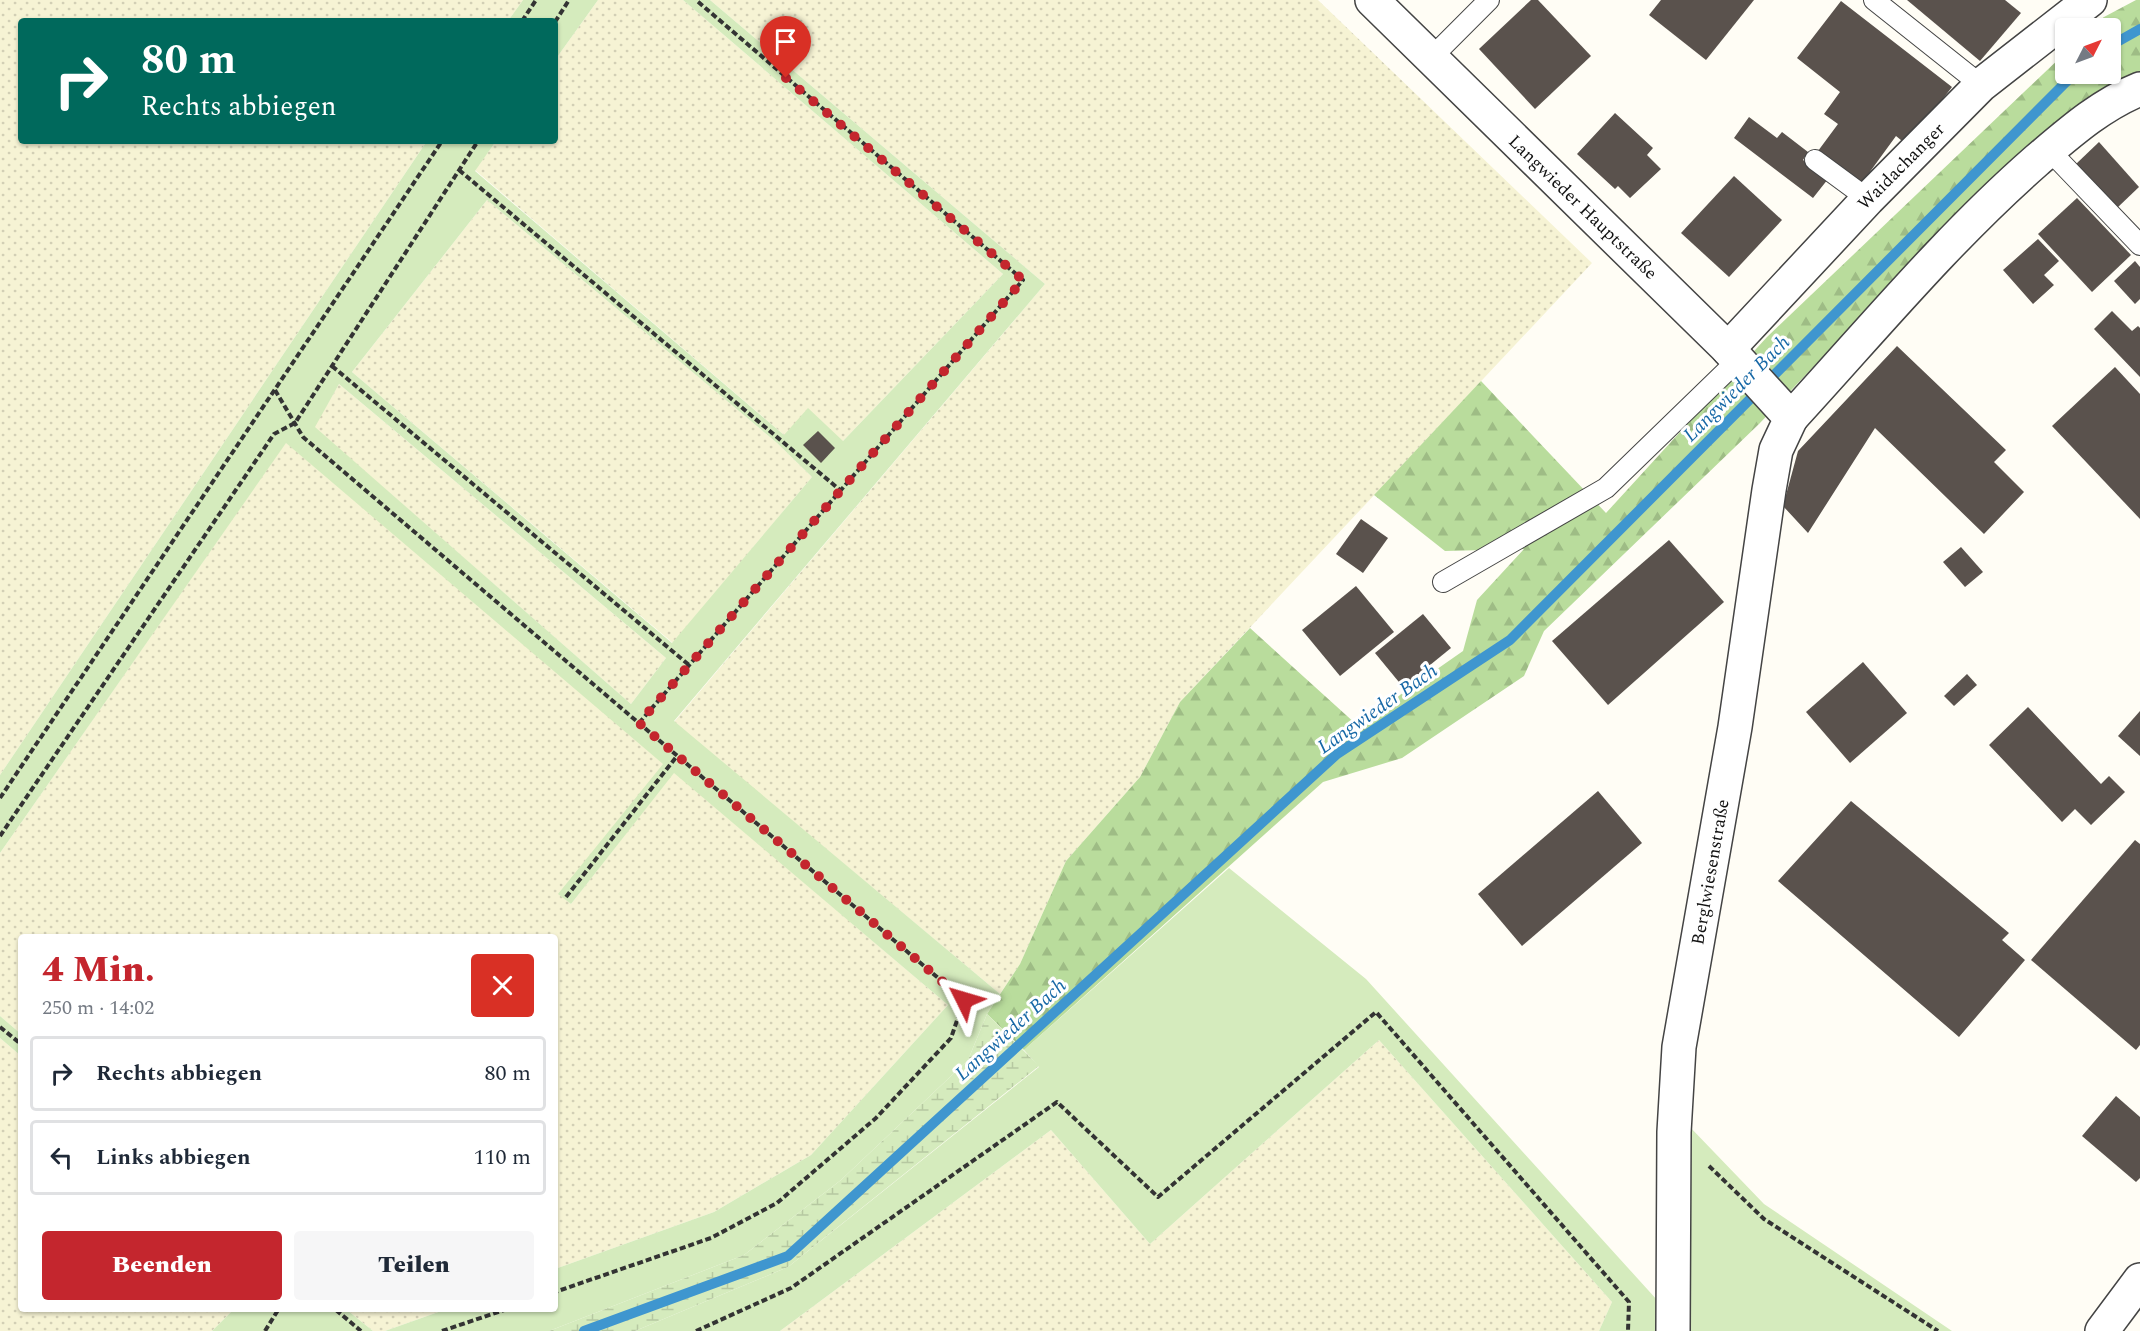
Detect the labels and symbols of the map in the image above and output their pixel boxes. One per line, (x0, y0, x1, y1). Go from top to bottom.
pin (760, 16, 811, 78)
north arrow (2055, 18, 2121, 84)
street label: Waidachanger (1851, 116, 1951, 216)
street label: Langwieder Hauptstraße (1502, 129, 1663, 286)
water label: Langwieder Bach (1676, 328, 1797, 449)
water label: Langwieder Bach (1311, 656, 1444, 762)
street label: Berglwiesenstraße (1684, 797, 1737, 947)
position arrow (932, 968, 996, 1032)
water label: Langwieder Bach (948, 971, 1073, 1088)

